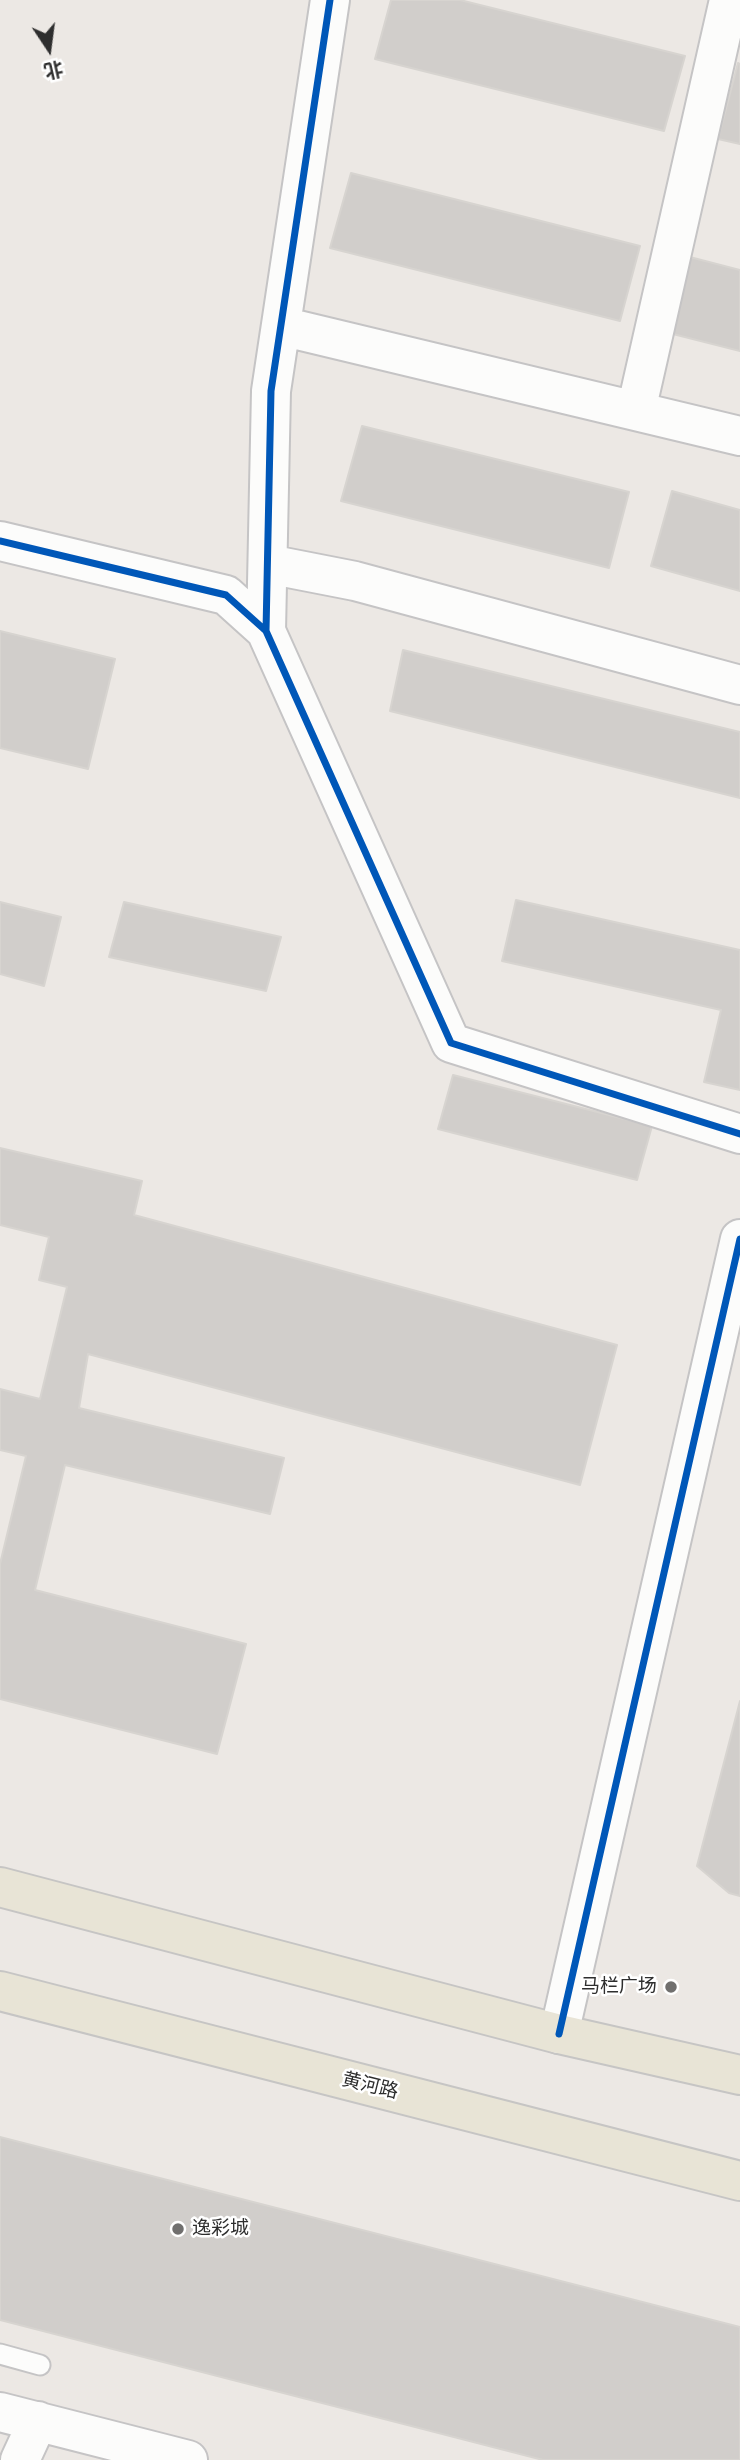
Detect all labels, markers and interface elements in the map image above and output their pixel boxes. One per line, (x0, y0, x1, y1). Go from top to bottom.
north arrow (14, 14, 84, 84)
text: 北 (42, 57, 66, 83)
place label: 马栏广场 (581, 1976, 657, 1998)
marker: 马栏广场 (663, 1979, 679, 1995)
street label: 黄河路 (340, 2068, 400, 2104)
place label: 逸彩城 (192, 2218, 249, 2240)
marker: 逸彩城 (170, 2221, 186, 2237)

